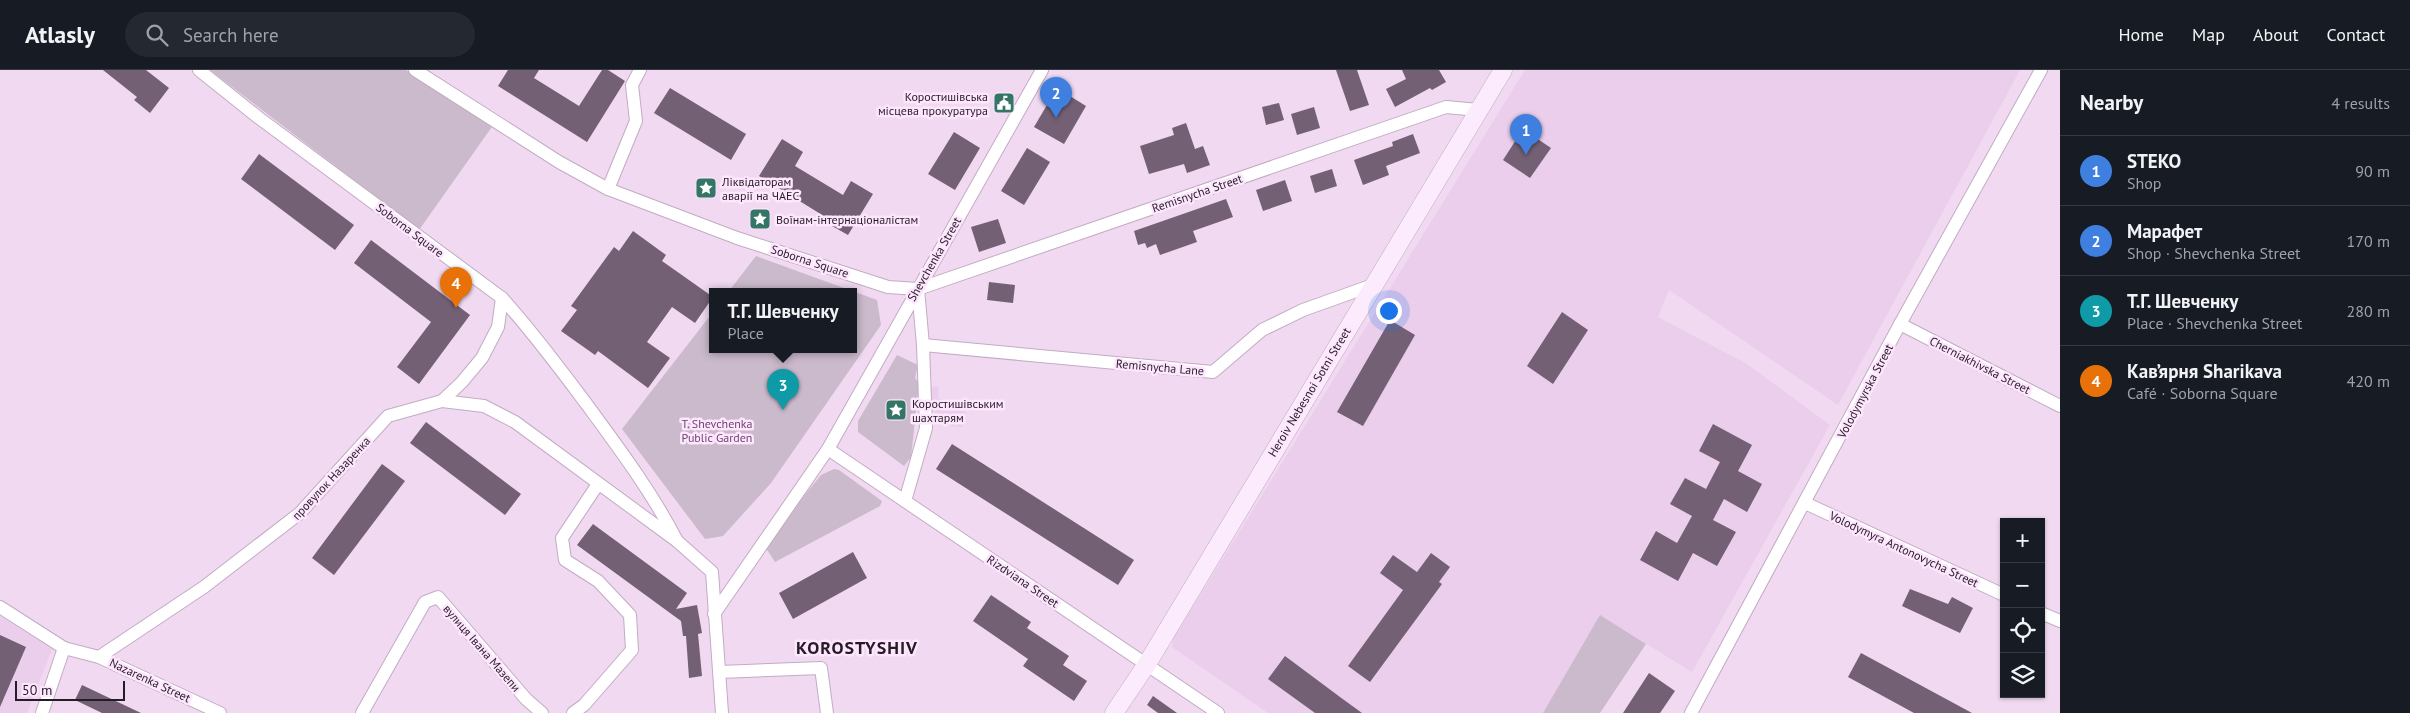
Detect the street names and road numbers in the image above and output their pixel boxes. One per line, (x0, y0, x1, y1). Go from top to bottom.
street label: Remisnycha Street (1150, 171, 1244, 215)
street label: Soborna Square (373, 200, 447, 260)
street label: Shevchenka Street (904, 214, 964, 304)
street label: Soborna Square (769, 241, 851, 281)
street label: Heroiv Nebesnoi Sotni Street (1264, 325, 1354, 459)
street label: Cherniakhivska Street (1927, 333, 2033, 397)
street label: Volodymyrska Street (1833, 341, 1896, 442)
street label: Remisnycha Lane (1115, 356, 1205, 378)
street label: провулок Назаренка (289, 433, 373, 523)
street label: Volodymyra Antonovycha Street (1826, 507, 1981, 590)
street label: Rizdviana Street (984, 551, 1062, 611)
street label: вулиця Івана Мазепи (440, 601, 524, 695)
street label: Nazarenka Street (107, 655, 193, 705)

